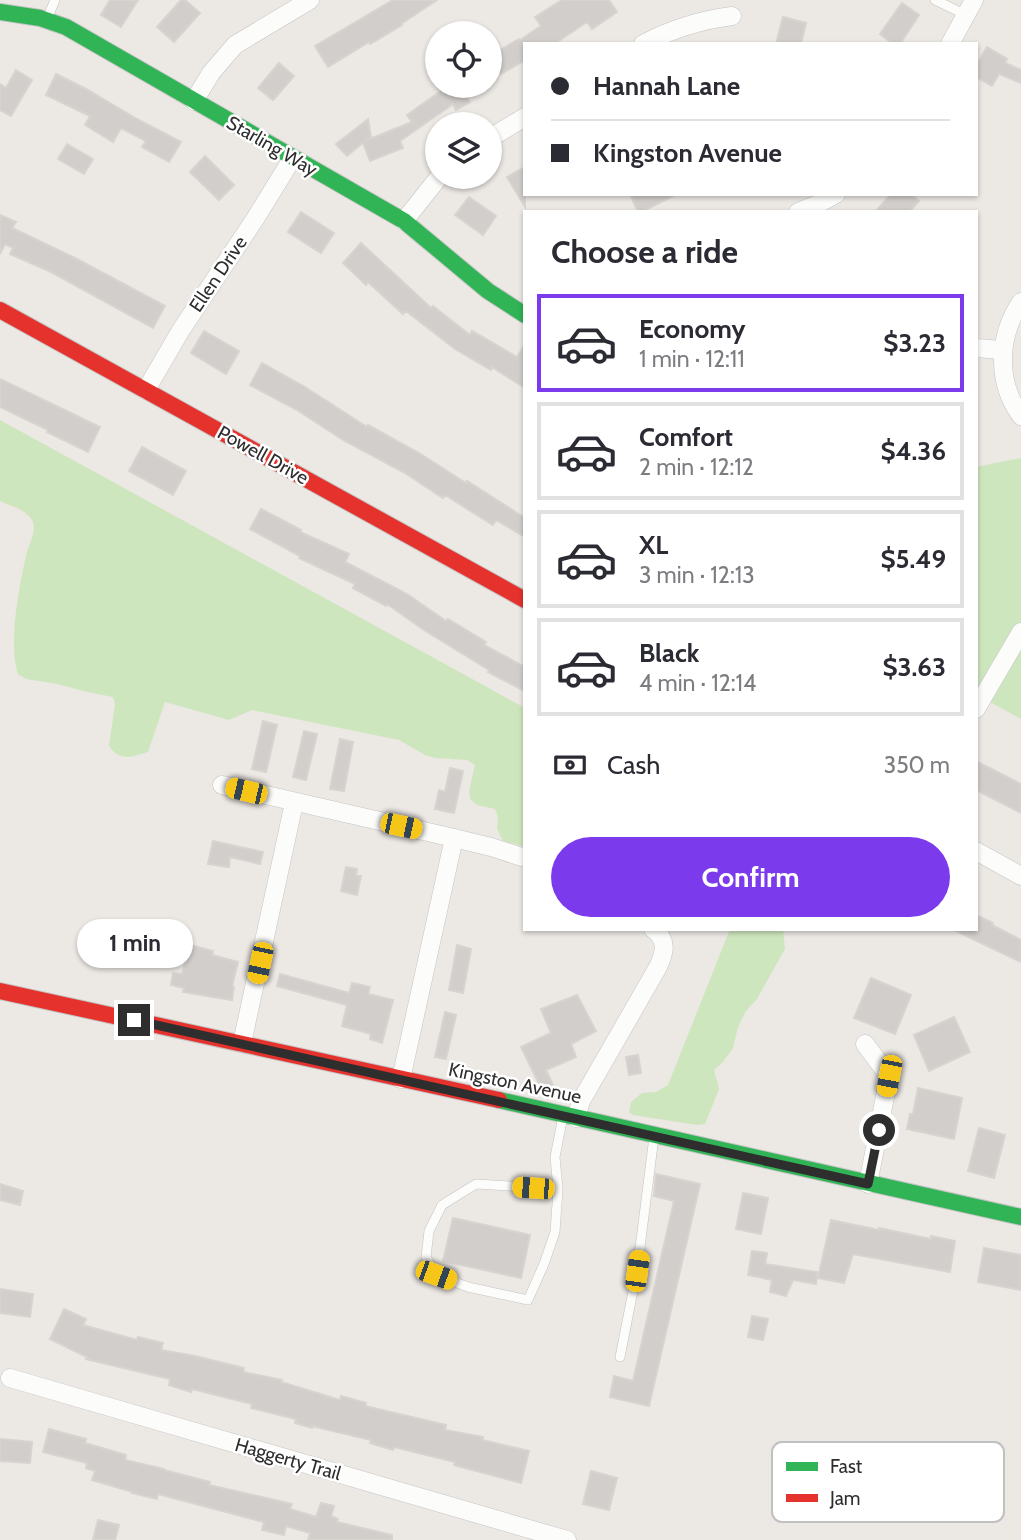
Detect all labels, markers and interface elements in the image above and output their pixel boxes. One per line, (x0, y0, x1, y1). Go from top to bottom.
map controls (425, 21, 502, 189)
button: locate (425, 21, 502, 98)
text: Hannah Lane (593, 70, 740, 102)
street label: Starling Way (223, 111, 322, 181)
button: layers (425, 112, 502, 189)
text: Kingston Avenue (593, 137, 782, 169)
street label: Ellen Drive (184, 231, 252, 316)
text: Choose a ride (551, 232, 738, 271)
icon: car (555, 312, 618, 375)
text: Economy (639, 313, 745, 345)
text: $3.23 (883, 327, 946, 359)
text: 1 min · 12:11 (639, 345, 745, 373)
icon: car (555, 420, 618, 483)
street label: Powell Drive (214, 421, 313, 489)
text: Comfort (639, 421, 733, 453)
text: $4.36 (880, 435, 946, 467)
text: 2 min · 12:12 (639, 453, 754, 481)
icon: car (555, 528, 618, 591)
text: XL (639, 529, 668, 561)
text: $5.49 (880, 543, 946, 575)
text: 3 min · 12:13 (639, 561, 755, 589)
icon: car (555, 636, 618, 699)
text: Black (639, 637, 699, 669)
text: $3.63 (883, 651, 946, 683)
text: 4 min · 12:14 (639, 669, 756, 697)
icon: cash (551, 746, 589, 784)
text: Cash (607, 749, 660, 781)
text: 350 m (884, 751, 950, 779)
car (224, 776, 269, 806)
car (379, 811, 424, 841)
button: Confirm (551, 837, 950, 917)
callout: 1 min (76, 918, 192, 968)
text: 1 min (109, 929, 161, 957)
car (246, 940, 275, 986)
route end (118, 1004, 150, 1036)
car (875, 1053, 904, 1099)
street label: Kingston Avenue (447, 1058, 584, 1108)
route start (863, 1114, 895, 1146)
car (512, 1176, 555, 1200)
car (624, 1249, 651, 1293)
car (413, 1258, 460, 1292)
street label: Haggerty Trail (232, 1433, 344, 1485)
legend (772, 1442, 1004, 1522)
text: Fast (830, 1455, 863, 1478)
text: Jam (829, 1487, 860, 1510)

